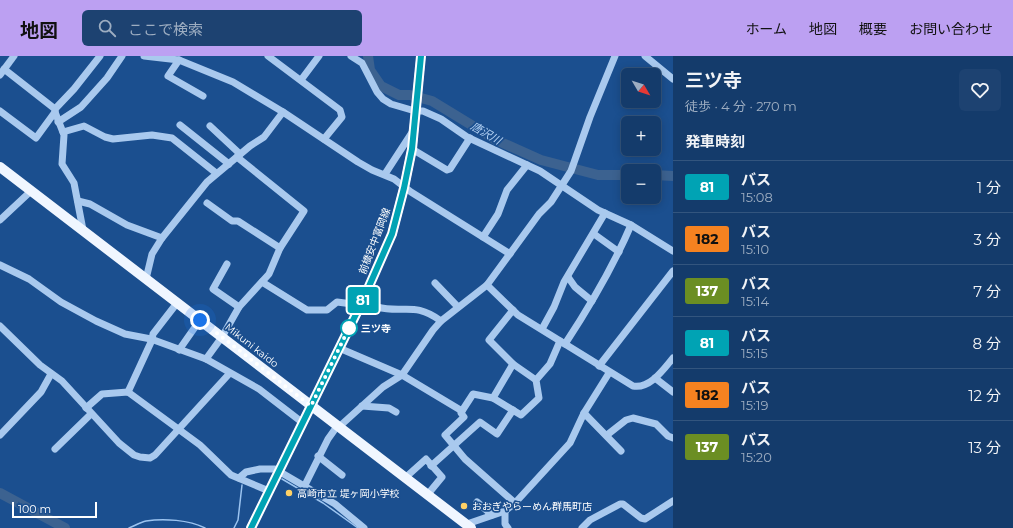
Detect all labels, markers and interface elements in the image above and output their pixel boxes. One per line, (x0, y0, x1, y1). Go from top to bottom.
search box (82, 10, 362, 46)
icon: search (96, 17, 118, 39)
text: 地図 (20, 19, 58, 42)
text: ここで検索 (128, 20, 203, 39)
text: ホーム (745, 20, 787, 38)
text: 地図 (809, 20, 837, 38)
text: 概要 (859, 20, 887, 38)
text: お問い合わせ (909, 20, 993, 38)
north arrow (621, 68, 661, 108)
map controls (621, 68, 661, 204)
text: 三ツ寺 (685, 69, 742, 92)
button: heart (959, 69, 1001, 111)
text: 徒歩 · 4 分 · 270 m (685, 98, 797, 114)
button: + (621, 116, 661, 156)
water label: 唐沢川 (468, 119, 505, 148)
text: 発車時刻 (685, 132, 745, 151)
button: − (621, 164, 661, 204)
text: バス (741, 170, 771, 189)
text: 81 (700, 178, 714, 196)
text: 1 分 (977, 178, 1001, 197)
text: 15:08 (741, 189, 773, 205)
street label: 前橋安中富岡線 (356, 206, 393, 276)
text: バス (741, 222, 771, 241)
text: 182 (696, 230, 719, 248)
text: 3 分 (974, 230, 1001, 249)
text: 15:10 (741, 241, 769, 257)
text: バス (741, 274, 771, 293)
text: 137 (696, 282, 718, 300)
text: 7 分 (973, 282, 1001, 301)
line badge: 81 (345, 287, 381, 313)
text: 81 (356, 291, 370, 309)
text: 15:14 (741, 293, 769, 309)
your location (190, 310, 210, 330)
marker: 三ツ寺 (340, 319, 358, 337)
street label: Mikuni kaido (222, 320, 281, 370)
place label: 三ツ寺 (361, 322, 391, 335)
text: バス (741, 326, 771, 345)
text: 81 (700, 334, 714, 352)
text: 8 分 (972, 334, 1001, 353)
text: 15:15 (741, 345, 768, 361)
text: バス (741, 378, 771, 397)
text: 182 (696, 386, 719, 404)
text: 12 分 (968, 386, 1001, 405)
text: 15:19 (741, 397, 768, 413)
text: バス (741, 430, 771, 449)
text: 137 (696, 438, 718, 456)
text: 13 分 (968, 438, 1001, 457)
text: 15:20 (741, 449, 772, 465)
place label: 高崎市立 堤ヶ岡小学校 (297, 487, 400, 500)
marker: 高崎市立 堤ヶ岡小学校 (284, 488, 294, 498)
scale bar (12, 500, 97, 519)
place label: おおぎやらーめん群馬町店 (472, 500, 592, 513)
marker: おおぎやらーめん群馬町店 (459, 501, 469, 511)
text: 100 m (18, 502, 51, 516)

